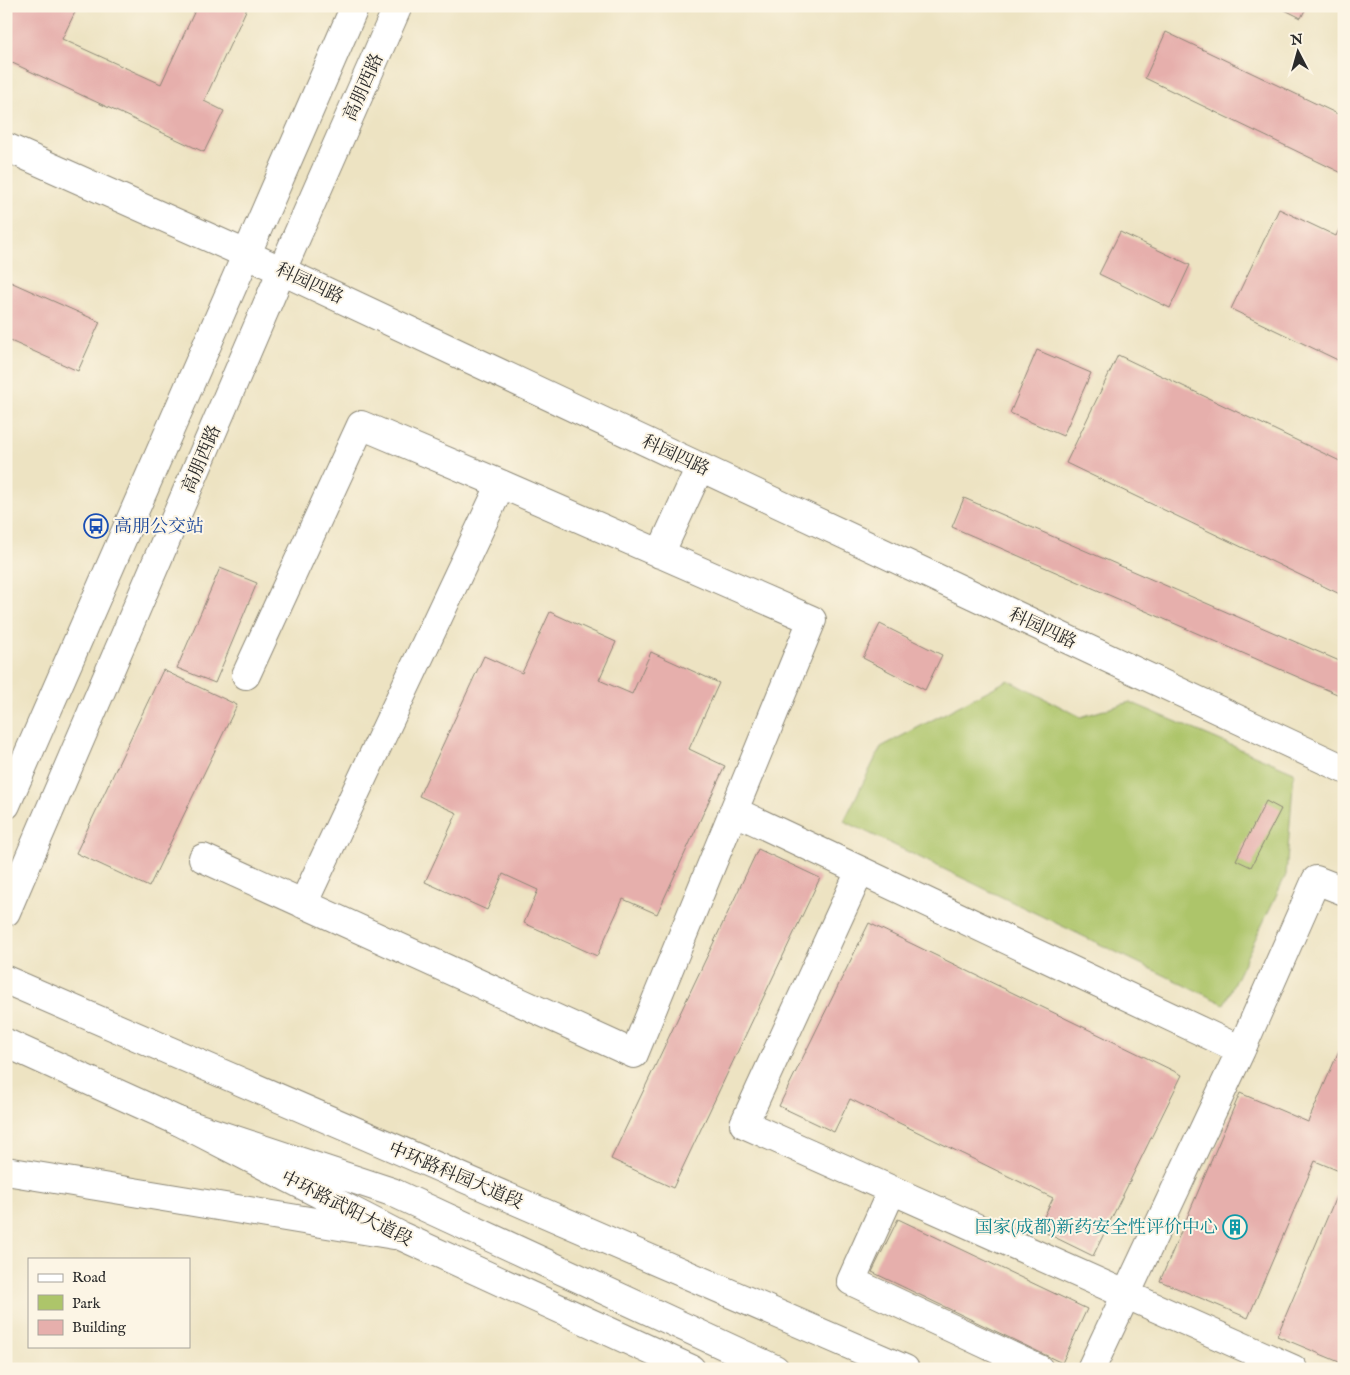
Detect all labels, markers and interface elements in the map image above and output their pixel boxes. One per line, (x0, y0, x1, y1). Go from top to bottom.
north arrow (1272, 28, 1322, 78)
text: N (1289, 30, 1304, 50)
street label: 高朋西路 (339, 50, 390, 125)
street label: 科园四路 (272, 259, 347, 310)
street label: 高朋西路 (178, 422, 227, 497)
street label: 科园四路 (638, 431, 713, 482)
bus stop icon: 高朋公交站 (83, 513, 109, 539)
place label: 高朋公交站 (114, 516, 204, 539)
street label: 科园四路 (1005, 604, 1080, 655)
street label: 中环路科园大道段 (385, 1138, 526, 1215)
street label: 中环路武阳大道段 (277, 1166, 416, 1252)
building icon: 国家(成都)新药安全性评价中心 (1222, 1214, 1248, 1240)
place label: 国家(成都)新药安全性评价中心 (975, 1217, 1218, 1240)
legend (28, 1258, 190, 1348)
text: Road (72, 1268, 107, 1287)
text: Park (72, 1294, 102, 1313)
text: Building (72, 1318, 127, 1337)

